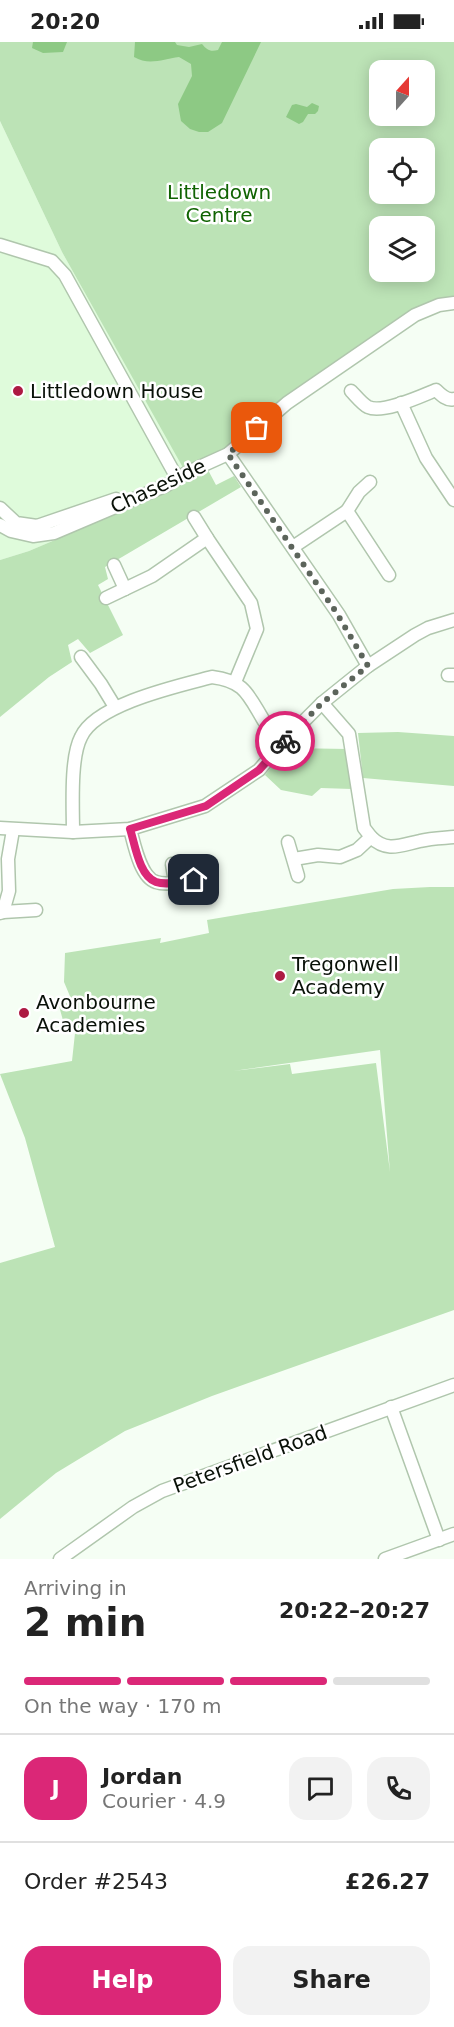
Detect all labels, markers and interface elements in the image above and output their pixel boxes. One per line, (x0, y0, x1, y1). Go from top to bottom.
text: 20:20 (30, 9, 100, 34)
north arrow (369, 60, 435, 126)
map controls (369, 60, 435, 282)
button: locate (369, 138, 435, 204)
park label: Littledown Centre (167, 180, 271, 227)
button: layers (369, 216, 435, 282)
place label: Littledown House (30, 379, 203, 403)
marker: Littledown House (11, 384, 25, 398)
pin (231, 402, 282, 453)
icon: bag (240, 411, 273, 444)
street label: Chaseside (106, 453, 210, 519)
courier (255, 711, 315, 771)
icon: bike (269, 725, 302, 758)
pin (168, 854, 219, 905)
icon: home (177, 863, 210, 896)
place label: Tregonwell Academy (291, 952, 399, 999)
marker: Tregonwell Academy (273, 969, 287, 983)
place label: Avonbourne Academies (36, 990, 156, 1037)
marker: Avonbourne Academies (17, 1006, 31, 1020)
street label: Petersfield Road (170, 1420, 330, 1498)
text: Arriving in (24, 1576, 127, 1600)
text: 20:22–20:27 (279, 1598, 430, 1623)
text: 2 min (24, 1600, 146, 1645)
text: On the way · 170 m (24, 1694, 222, 1718)
button: chat (289, 1757, 352, 1820)
button: phone (367, 1757, 430, 1820)
text: Jordan (102, 1764, 182, 1789)
text: J (51, 1776, 60, 1801)
text: Courier · 4.9 (102, 1789, 226, 1813)
text: Order #2543 (24, 1869, 168, 1894)
text: £26.27 (345, 1869, 430, 1894)
button: Help (24, 1946, 221, 2015)
button: Share (233, 1946, 430, 2015)

